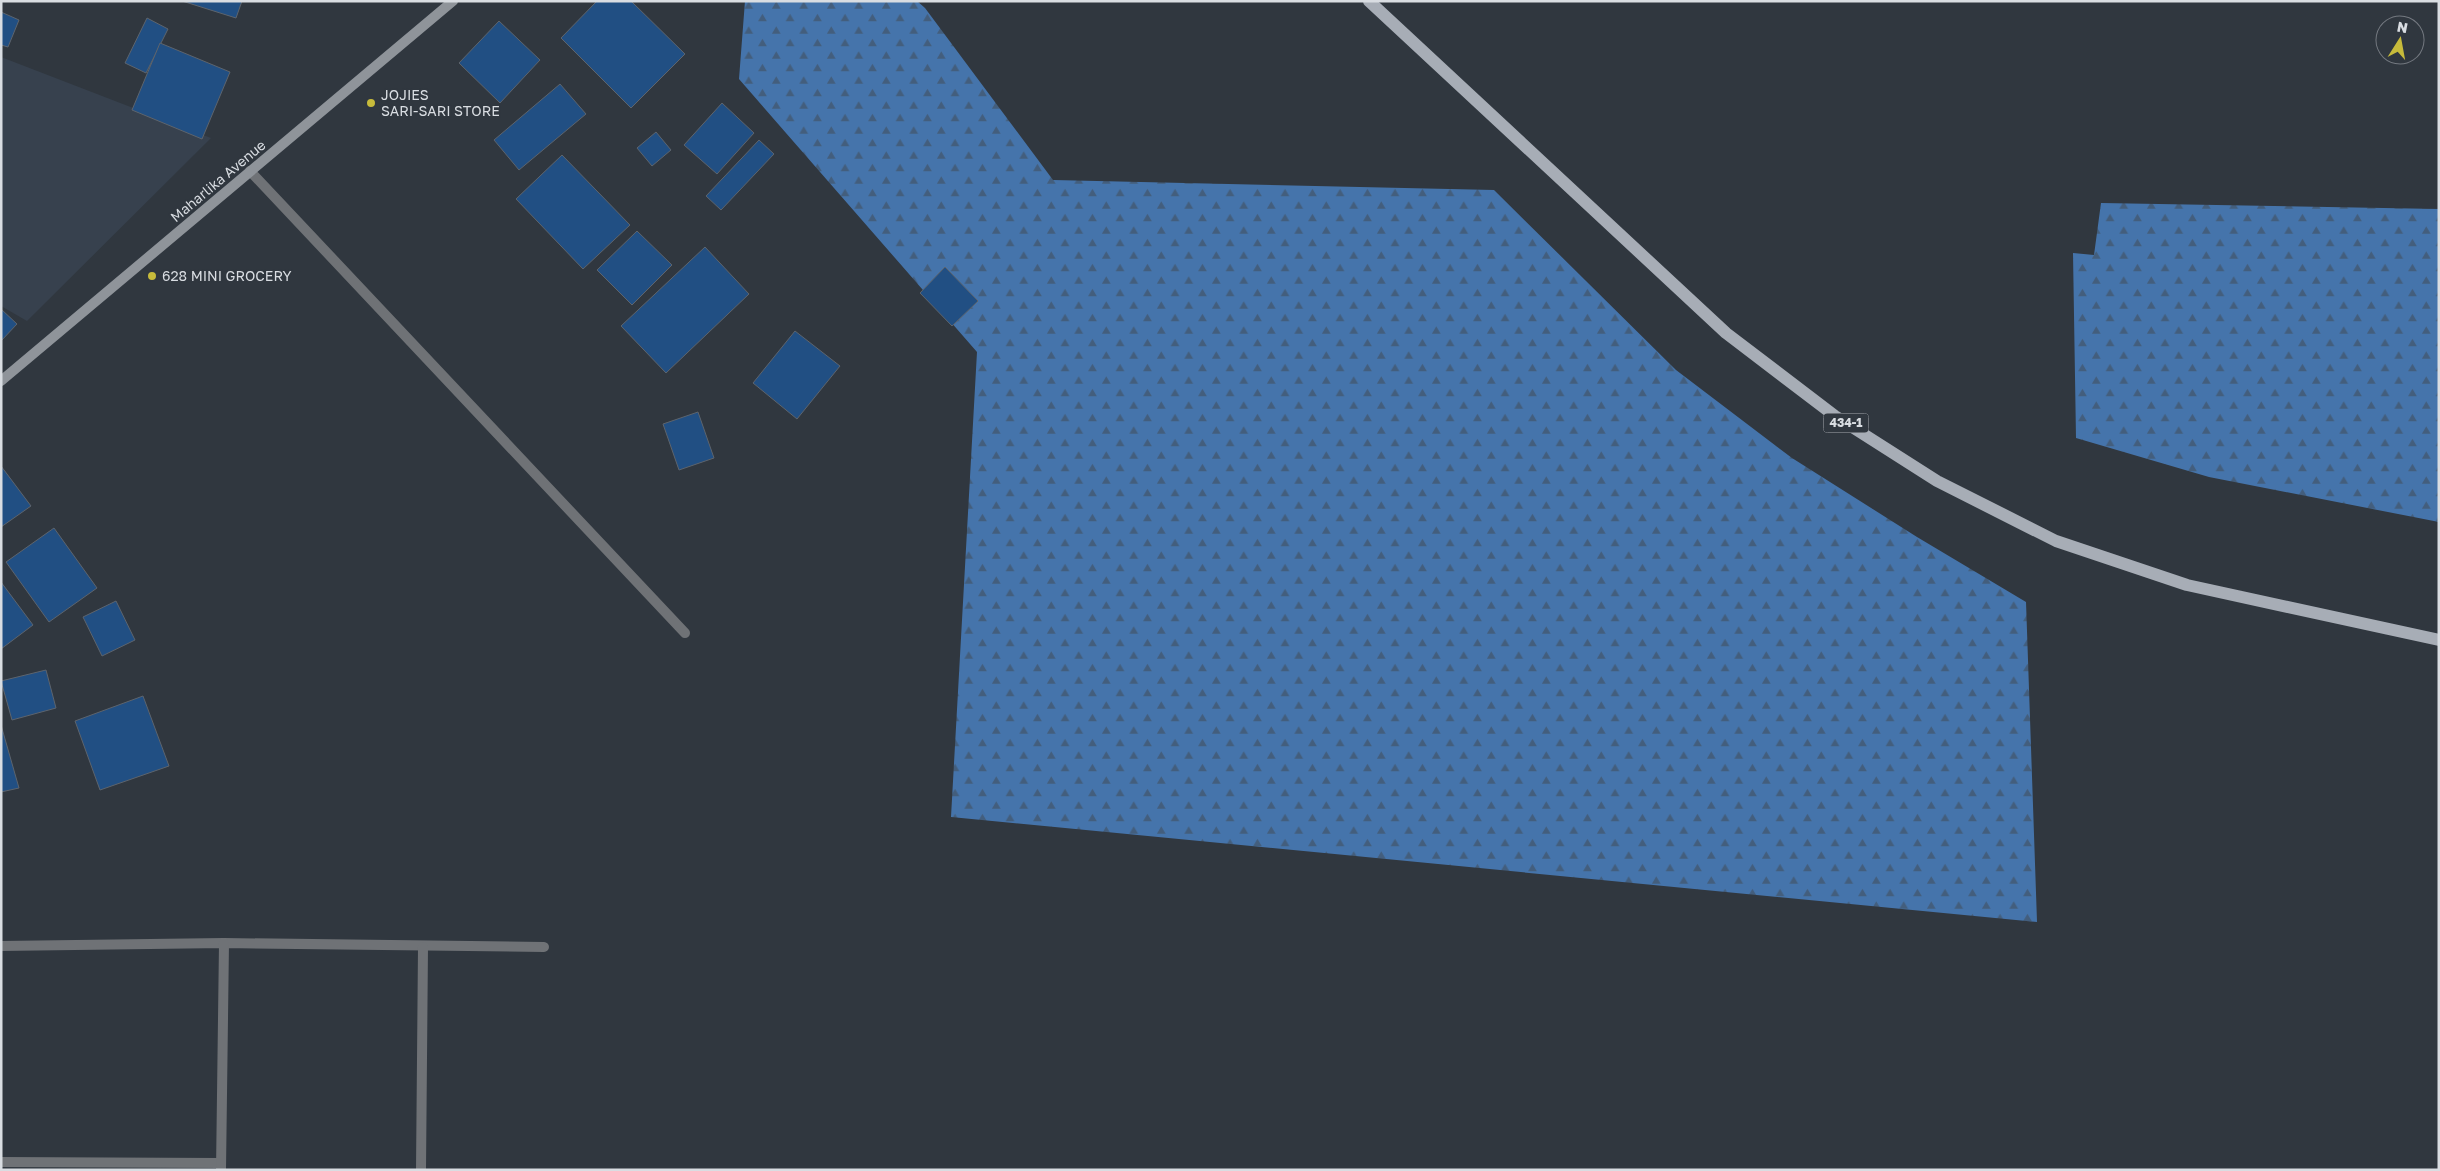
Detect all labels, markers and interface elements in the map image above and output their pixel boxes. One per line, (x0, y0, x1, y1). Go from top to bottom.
north arrow (2375, 15, 2425, 65)
text: N (2396, 17, 2409, 36)
place label: JOJIES SARI-SARI STORE (381, 86, 500, 119)
marker: JOJIES SARI-SARI STORE (365, 97, 377, 109)
street label: Maharlika Avenue (167, 136, 269, 225)
place label: 628 MINI GROCERY (162, 267, 292, 284)
marker: 628 MINI GROCERY (146, 270, 158, 282)
road number: 434-1 (1824, 413, 1868, 432)

